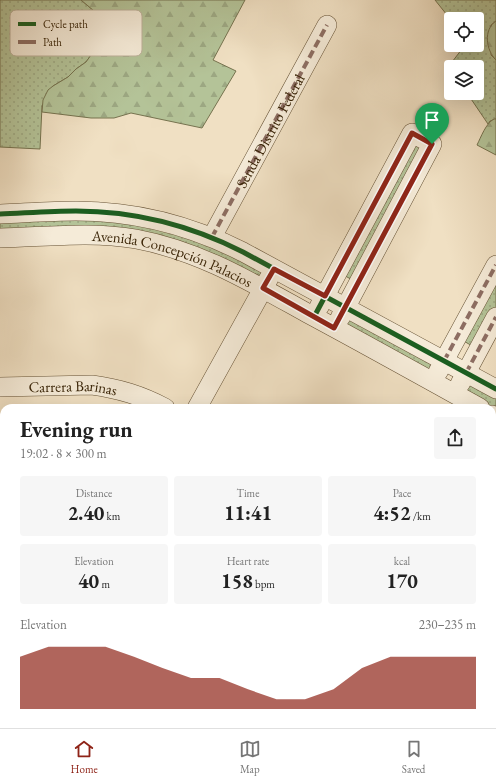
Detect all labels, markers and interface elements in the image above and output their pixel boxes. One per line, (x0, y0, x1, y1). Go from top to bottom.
legend (10, 10, 142, 56)
map controls (444, 12, 484, 100)
button: locate (444, 12, 484, 52)
text: Cycle path (43, 17, 88, 31)
text: Path (43, 35, 62, 49)
button: layers (444, 60, 484, 100)
street label: Senda Distrito Federal (231, 70, 308, 191)
pin (415, 103, 449, 144)
icon: arrive (421, 109, 443, 131)
street label: Avenida Concepción Palacios (90, 225, 256, 291)
street label: Carrera Barinas (28, 375, 119, 399)
text: Evening run (20, 415, 133, 444)
button: share (434, 417, 476, 459)
text: 19:02 · 8 × 300 m (20, 445, 107, 462)
text: Distance (76, 486, 112, 500)
text: Time (237, 486, 259, 500)
text: Pace (393, 486, 411, 500)
text: 2.40 (68, 500, 104, 526)
text: 11:41 (224, 500, 272, 526)
text: 4:52 (373, 500, 411, 526)
text: km (104, 509, 120, 523)
text: /km (411, 509, 431, 523)
text: Elevation (74, 554, 114, 568)
text: Heart rate (227, 554, 269, 568)
text: kcal (394, 554, 410, 568)
text: 40 (78, 568, 99, 594)
text: 158 (221, 568, 253, 594)
text: 170 (386, 568, 418, 594)
text: m (99, 577, 110, 591)
text: bpm (253, 577, 275, 591)
text: Elevation (20, 616, 67, 633)
text: 230–235 m (419, 616, 476, 633)
tab: Home (71, 738, 98, 776)
tab: Map (239, 738, 261, 776)
tab: Saved (402, 738, 425, 776)

